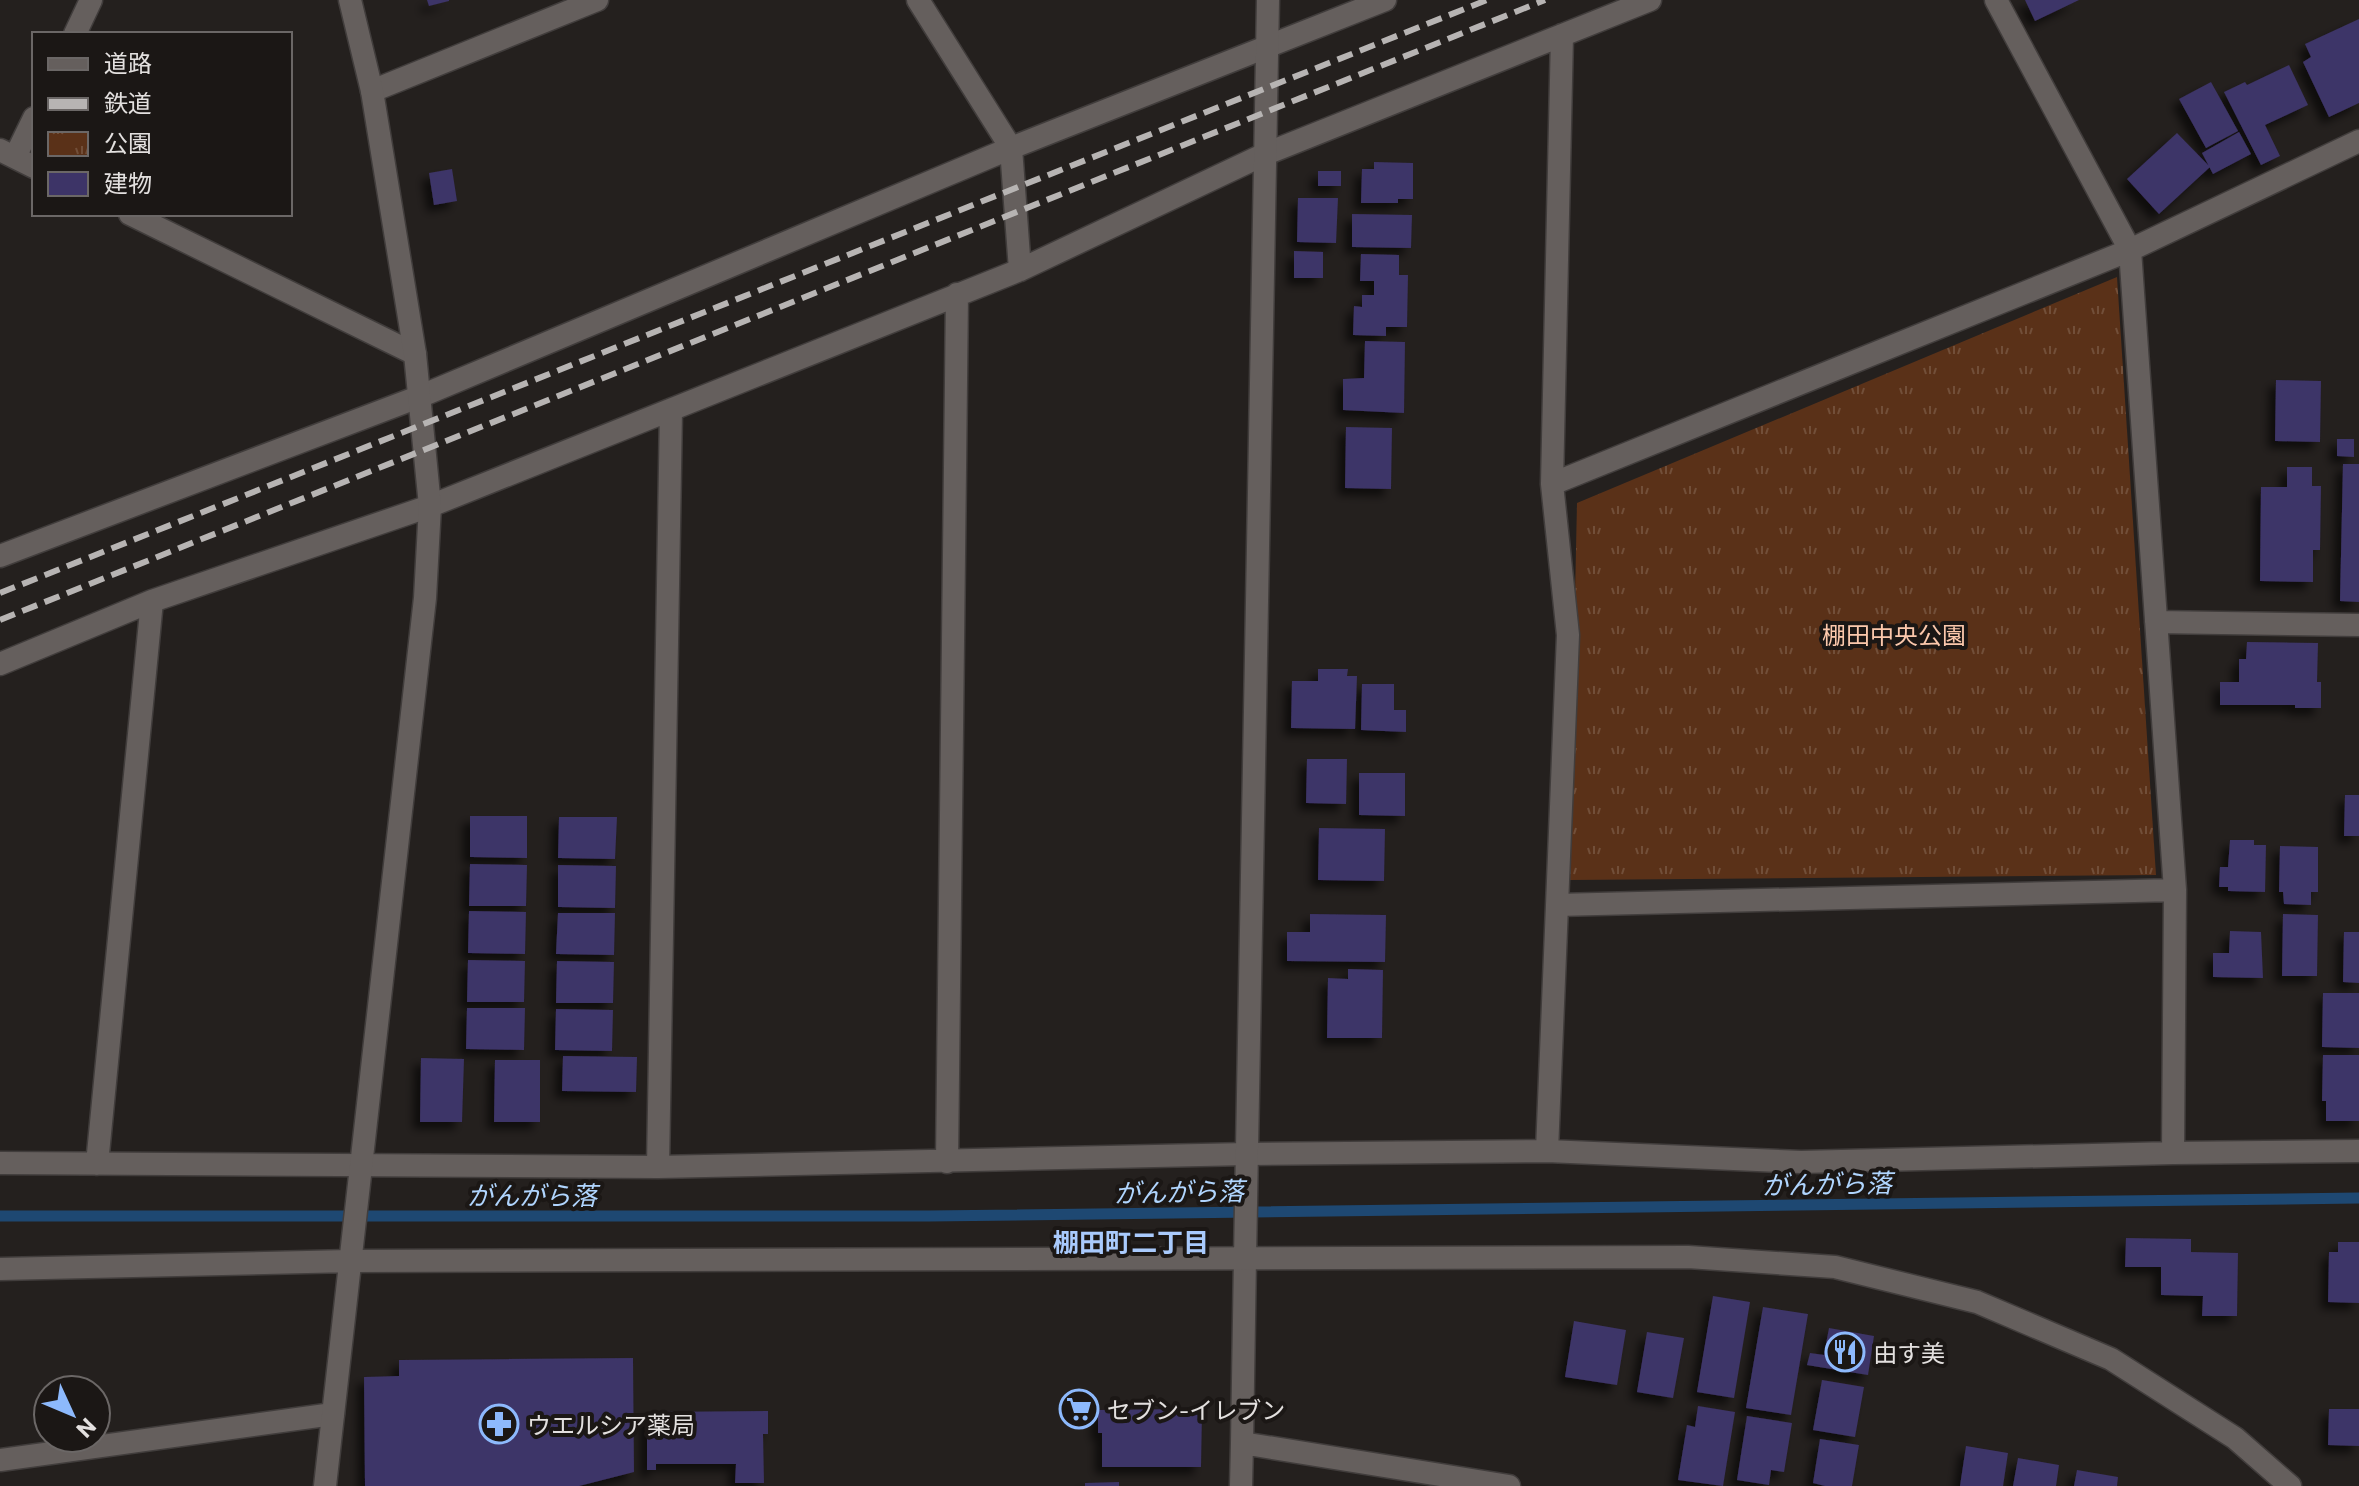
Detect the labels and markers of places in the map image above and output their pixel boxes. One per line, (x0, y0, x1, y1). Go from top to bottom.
restaurant icon: 由す美 (1824, 1331, 1866, 1373)
place label: 由す美 (1873, 1338, 1945, 1367)
supermarket icon: セブン-イレブン (1058, 1388, 1100, 1430)
place label: セブン-イレブン (1107, 1395, 1285, 1424)
pharmacy icon: ウエルシア薬局 (478, 1403, 520, 1445)
place label: ウエルシア薬局 (527, 1410, 695, 1439)

